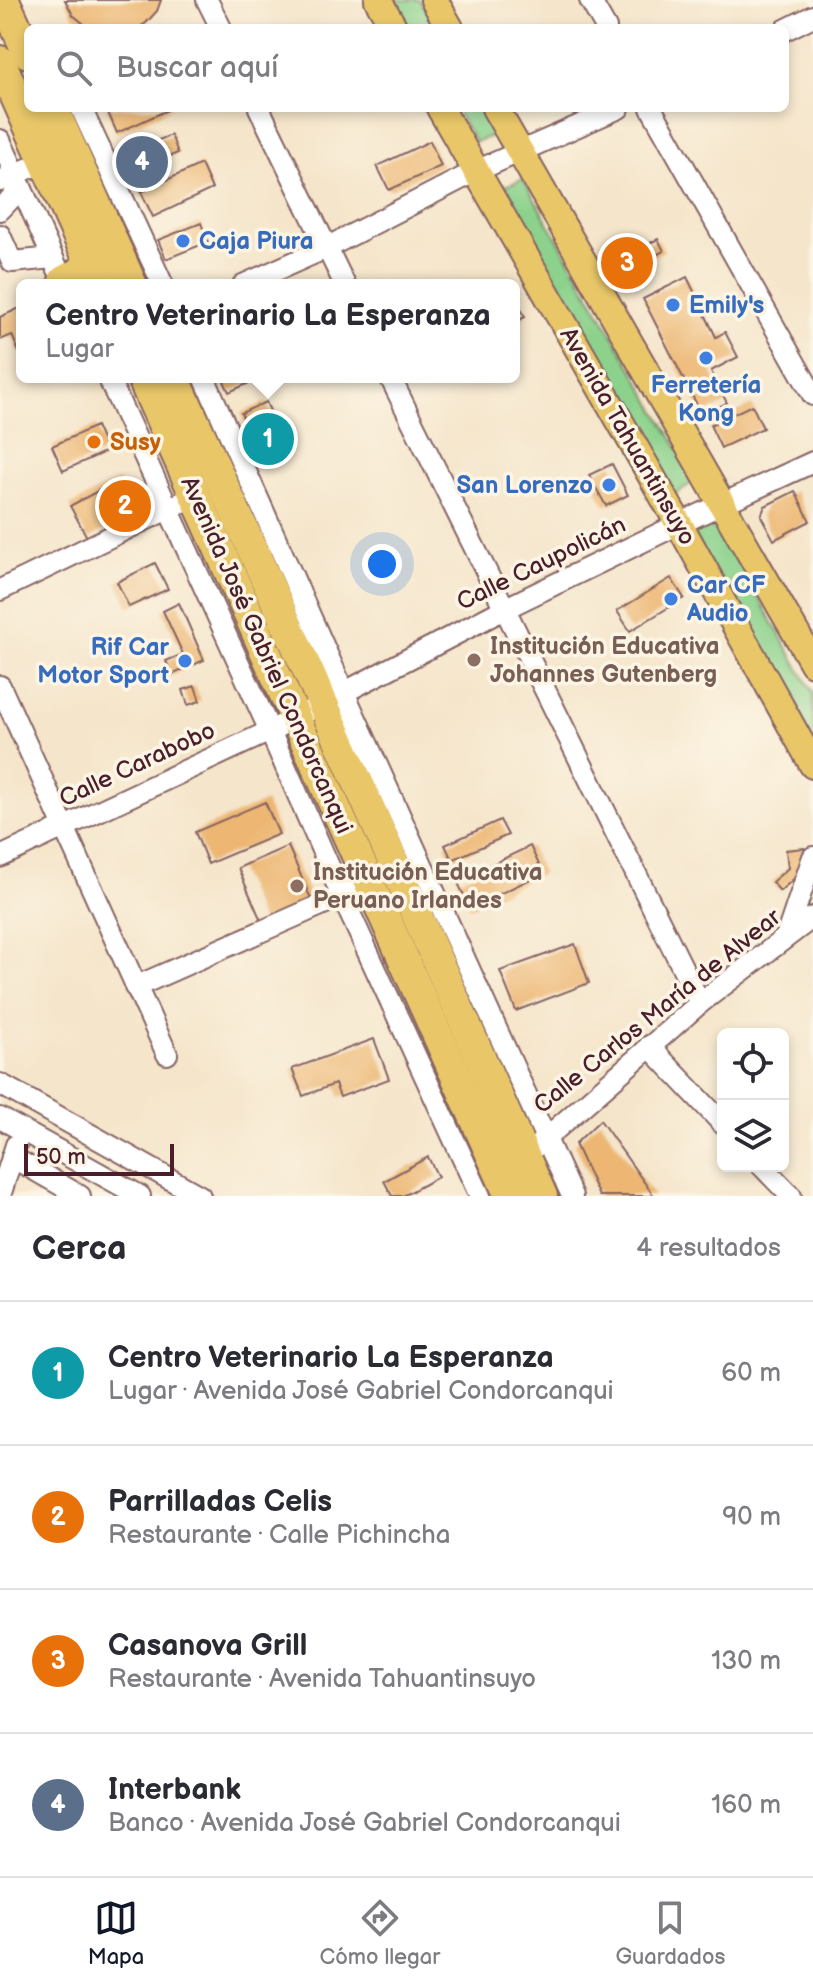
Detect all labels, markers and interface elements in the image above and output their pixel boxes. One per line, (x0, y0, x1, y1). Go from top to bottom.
search box (24, 24, 789, 112)
icon: search (52, 46, 96, 90)
text: Buscar aquí (116, 50, 278, 86)
pin: 4 (116, 132, 168, 192)
place label: Caja Piura (199, 227, 314, 256)
marker: Caja Piura (174, 232, 192, 250)
pin: 3 (601, 233, 653, 293)
popup (16, 279, 520, 383)
place label: Emily's (689, 291, 764, 320)
marker: Emily's (664, 296, 682, 314)
text: Centro Veterinario La Esperanza (45, 298, 491, 334)
street label: Avenida Tahuantinsuyo (553, 322, 702, 550)
text: Lugar (45, 334, 114, 365)
marker: Ferretería Kong (697, 349, 715, 367)
place label: Ferretería Kong (651, 371, 761, 428)
pin: 1 (242, 409, 294, 469)
place label: Susy (110, 428, 161, 457)
marker: Susy (85, 433, 103, 451)
place label: San Lorenzo (457, 471, 593, 500)
street label: Avenida José Gabriel Condorcanqui (174, 472, 359, 838)
pin: 2 (99, 476, 151, 536)
marker: San Lorenzo (600, 476, 618, 494)
street label: Calle Caupolicán (452, 510, 630, 617)
your location (362, 544, 402, 584)
place label: Car CF Audio (686, 571, 766, 628)
marker: Car CF Audio (662, 590, 680, 608)
place label: Institución Educativa Johannes Gutenberg (490, 632, 720, 689)
place label: Rif Car Motor Sport (37, 633, 169, 690)
marker: Institución Educativa Johannes Gutenberg (465, 651, 483, 669)
marker: Rif Car Motor Sport (176, 652, 194, 670)
street label: Calle Carabobo (55, 716, 220, 813)
place label: Institución Educativa Peruano Irlandes (313, 858, 543, 915)
marker: Institución Educativa Peruano Irlandes (288, 877, 306, 895)
street label: Calle Carlos María de Alvear (528, 903, 787, 1120)
map controls (717, 1028, 789, 1172)
button: locate (717, 1028, 789, 1100)
button: layers (717, 1100, 789, 1172)
scale bar (24, 1140, 174, 1176)
text: 50 m (36, 1144, 86, 1171)
text: Cerca (32, 1228, 127, 1269)
text: 4 resultados (636, 1233, 781, 1264)
text: Centro Veterinario La Esperanza (108, 1340, 554, 1376)
text: 1 (53, 1358, 63, 1389)
text: 60 m (721, 1358, 781, 1389)
text: Lugar · Avenida José Gabriel Condorcanqui (108, 1376, 614, 1407)
text: Parrilladas Celis (108, 1484, 332, 1520)
text: 2 (50, 1502, 66, 1533)
text: 90 m (722, 1502, 781, 1533)
text: Restaurante · Calle Pichincha (108, 1520, 450, 1551)
text: Casanova Grill (108, 1628, 307, 1664)
text: 3 (50, 1646, 66, 1677)
text: 130 m (711, 1646, 781, 1677)
text: Restaurante · Avenida Tahuantinsuyo (108, 1664, 536, 1695)
text: Interbank (108, 1772, 241, 1808)
text: 4 (50, 1790, 66, 1821)
text: 160 m (711, 1790, 781, 1821)
text: Banco · Avenida José Gabriel Condorcanqui (108, 1808, 621, 1839)
tab: Mapa (88, 1896, 144, 1971)
tab: Cómo llegar (320, 1896, 440, 1971)
tab: Guardados (616, 1896, 725, 1971)

